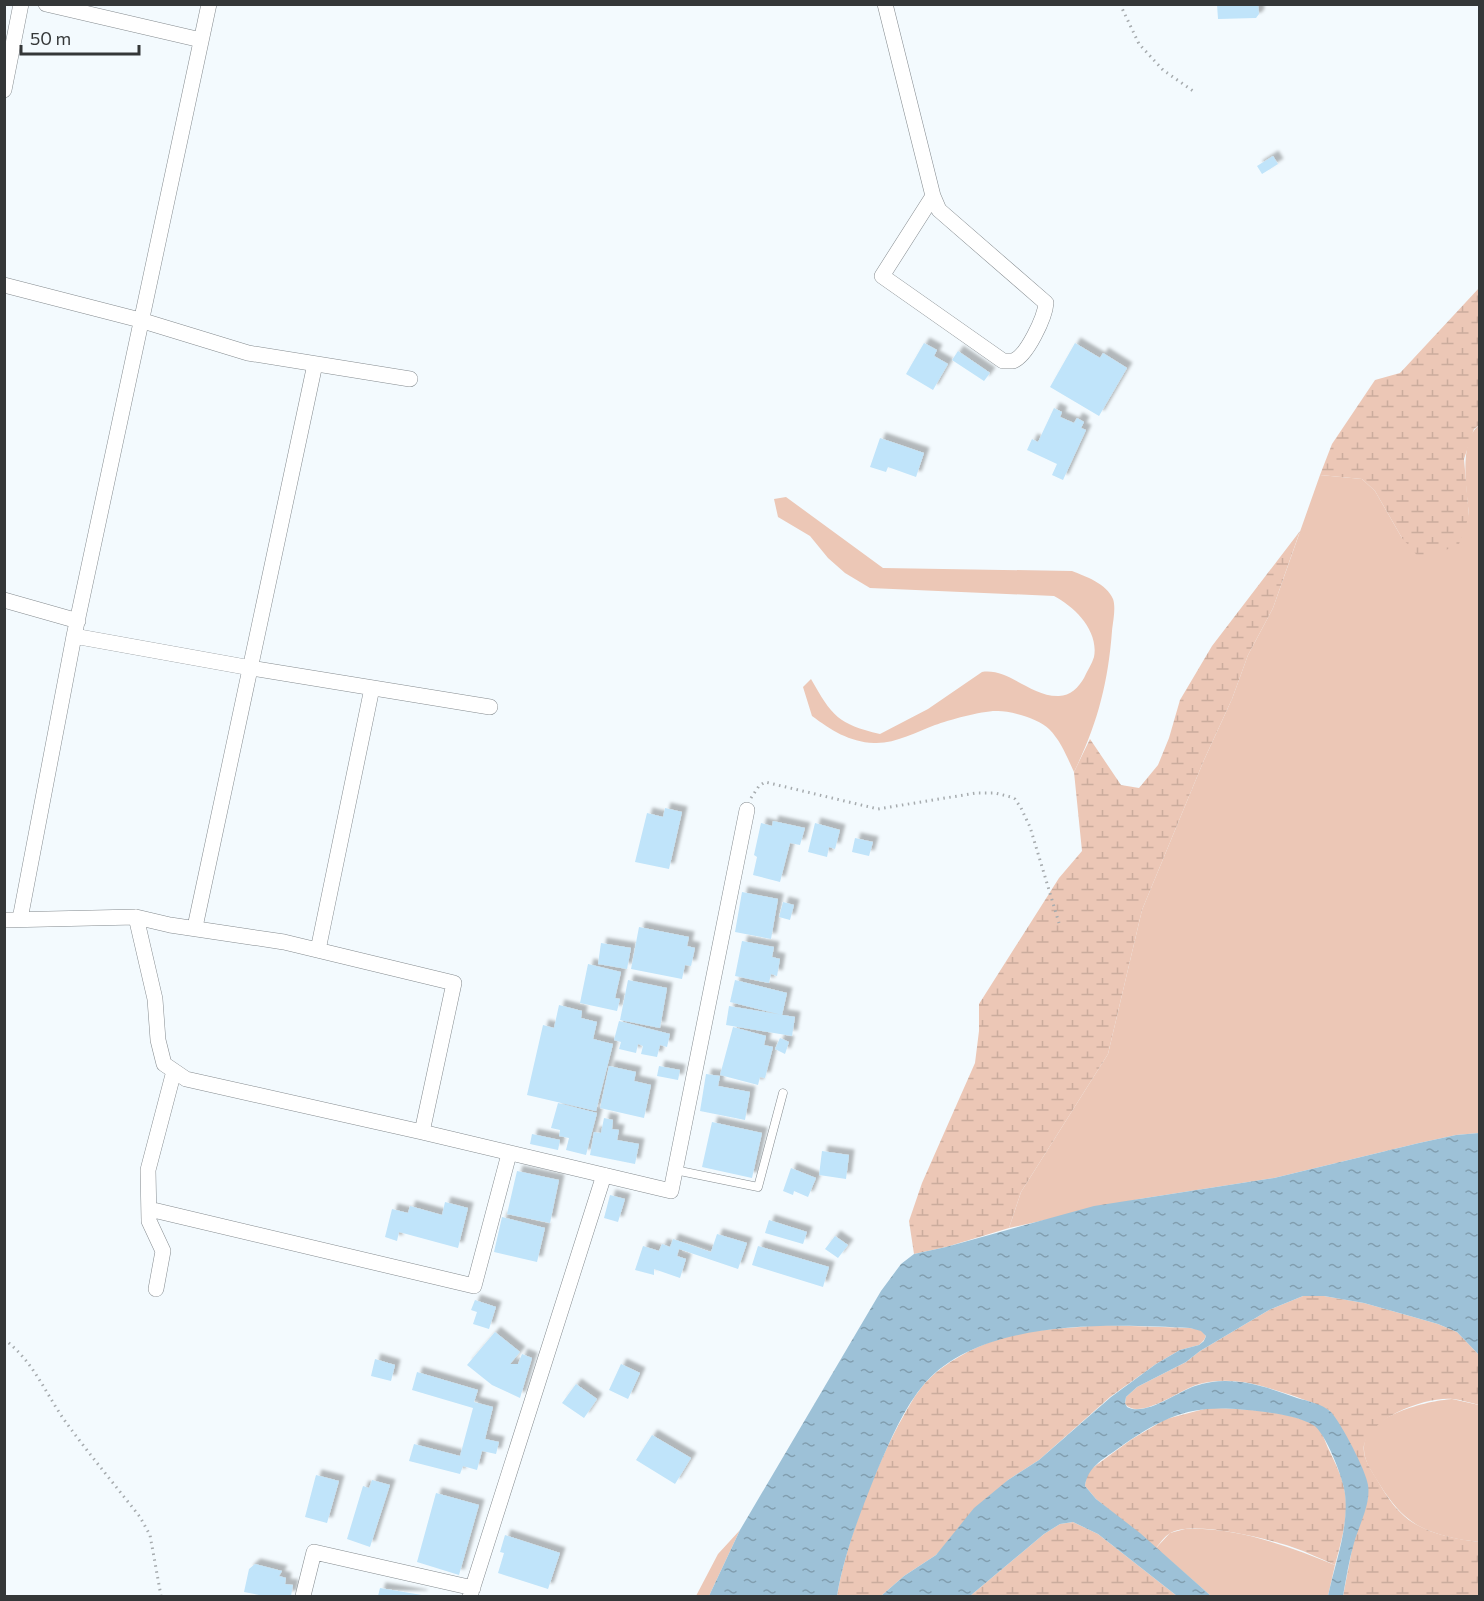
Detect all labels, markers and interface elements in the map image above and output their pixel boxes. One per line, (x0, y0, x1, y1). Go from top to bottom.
scale bar (21, 18, 140, 56)
text: 50 m (30, 27, 71, 49)

